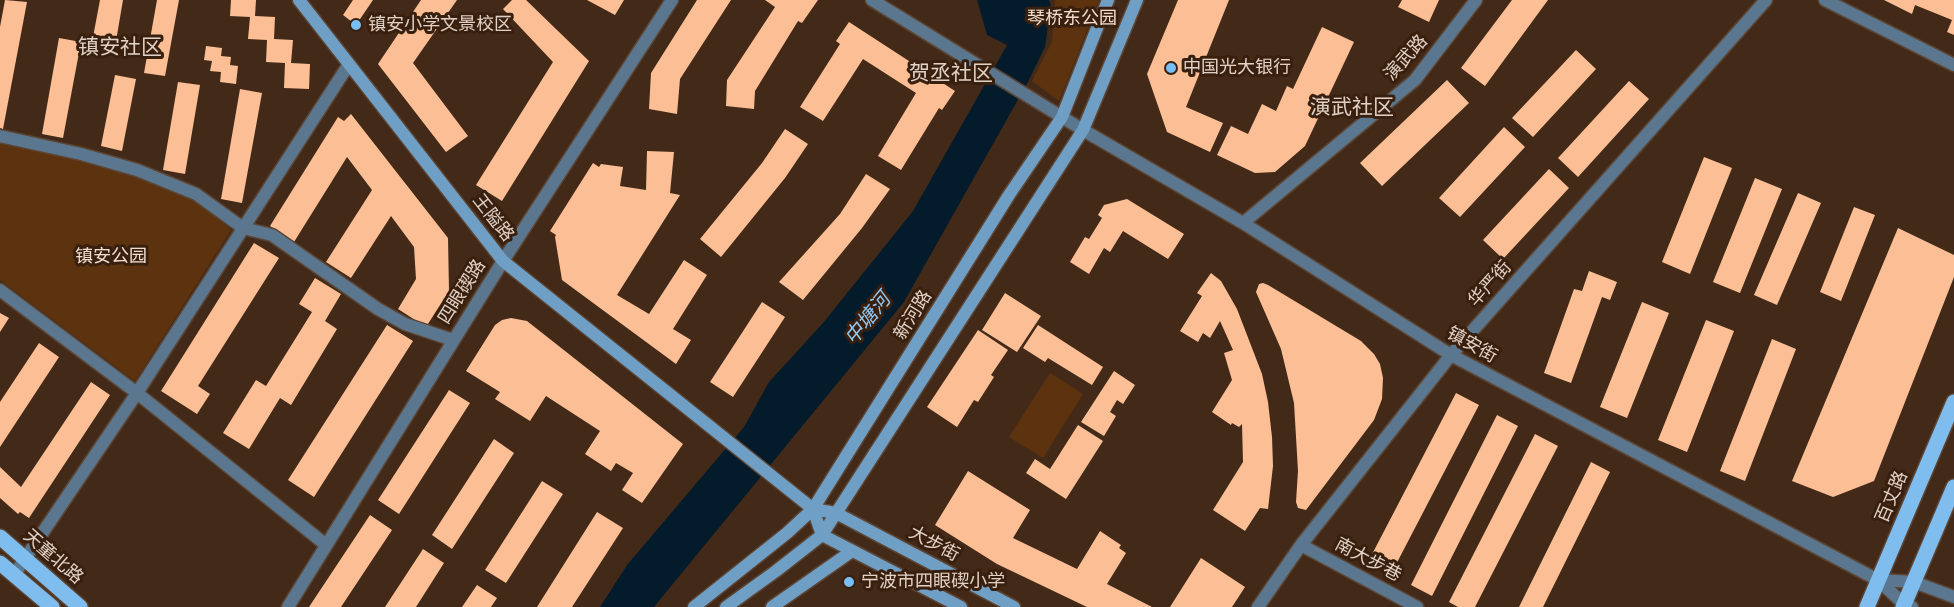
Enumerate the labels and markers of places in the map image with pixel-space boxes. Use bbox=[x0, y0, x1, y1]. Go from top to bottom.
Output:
place label: 镇安小学文景校区 bbox=[368, 14, 512, 36]
marker: 镇安小学文景校区 bbox=[349, 18, 363, 32]
place label: 中国光大银行 bbox=[1183, 57, 1291, 79]
marker: 中国光大银行 bbox=[1164, 61, 1178, 75]
place label: 宁波市四眼碶小学 bbox=[861, 571, 1005, 593]
marker: 宁波市四眼碶小学 bbox=[842, 575, 856, 589]

